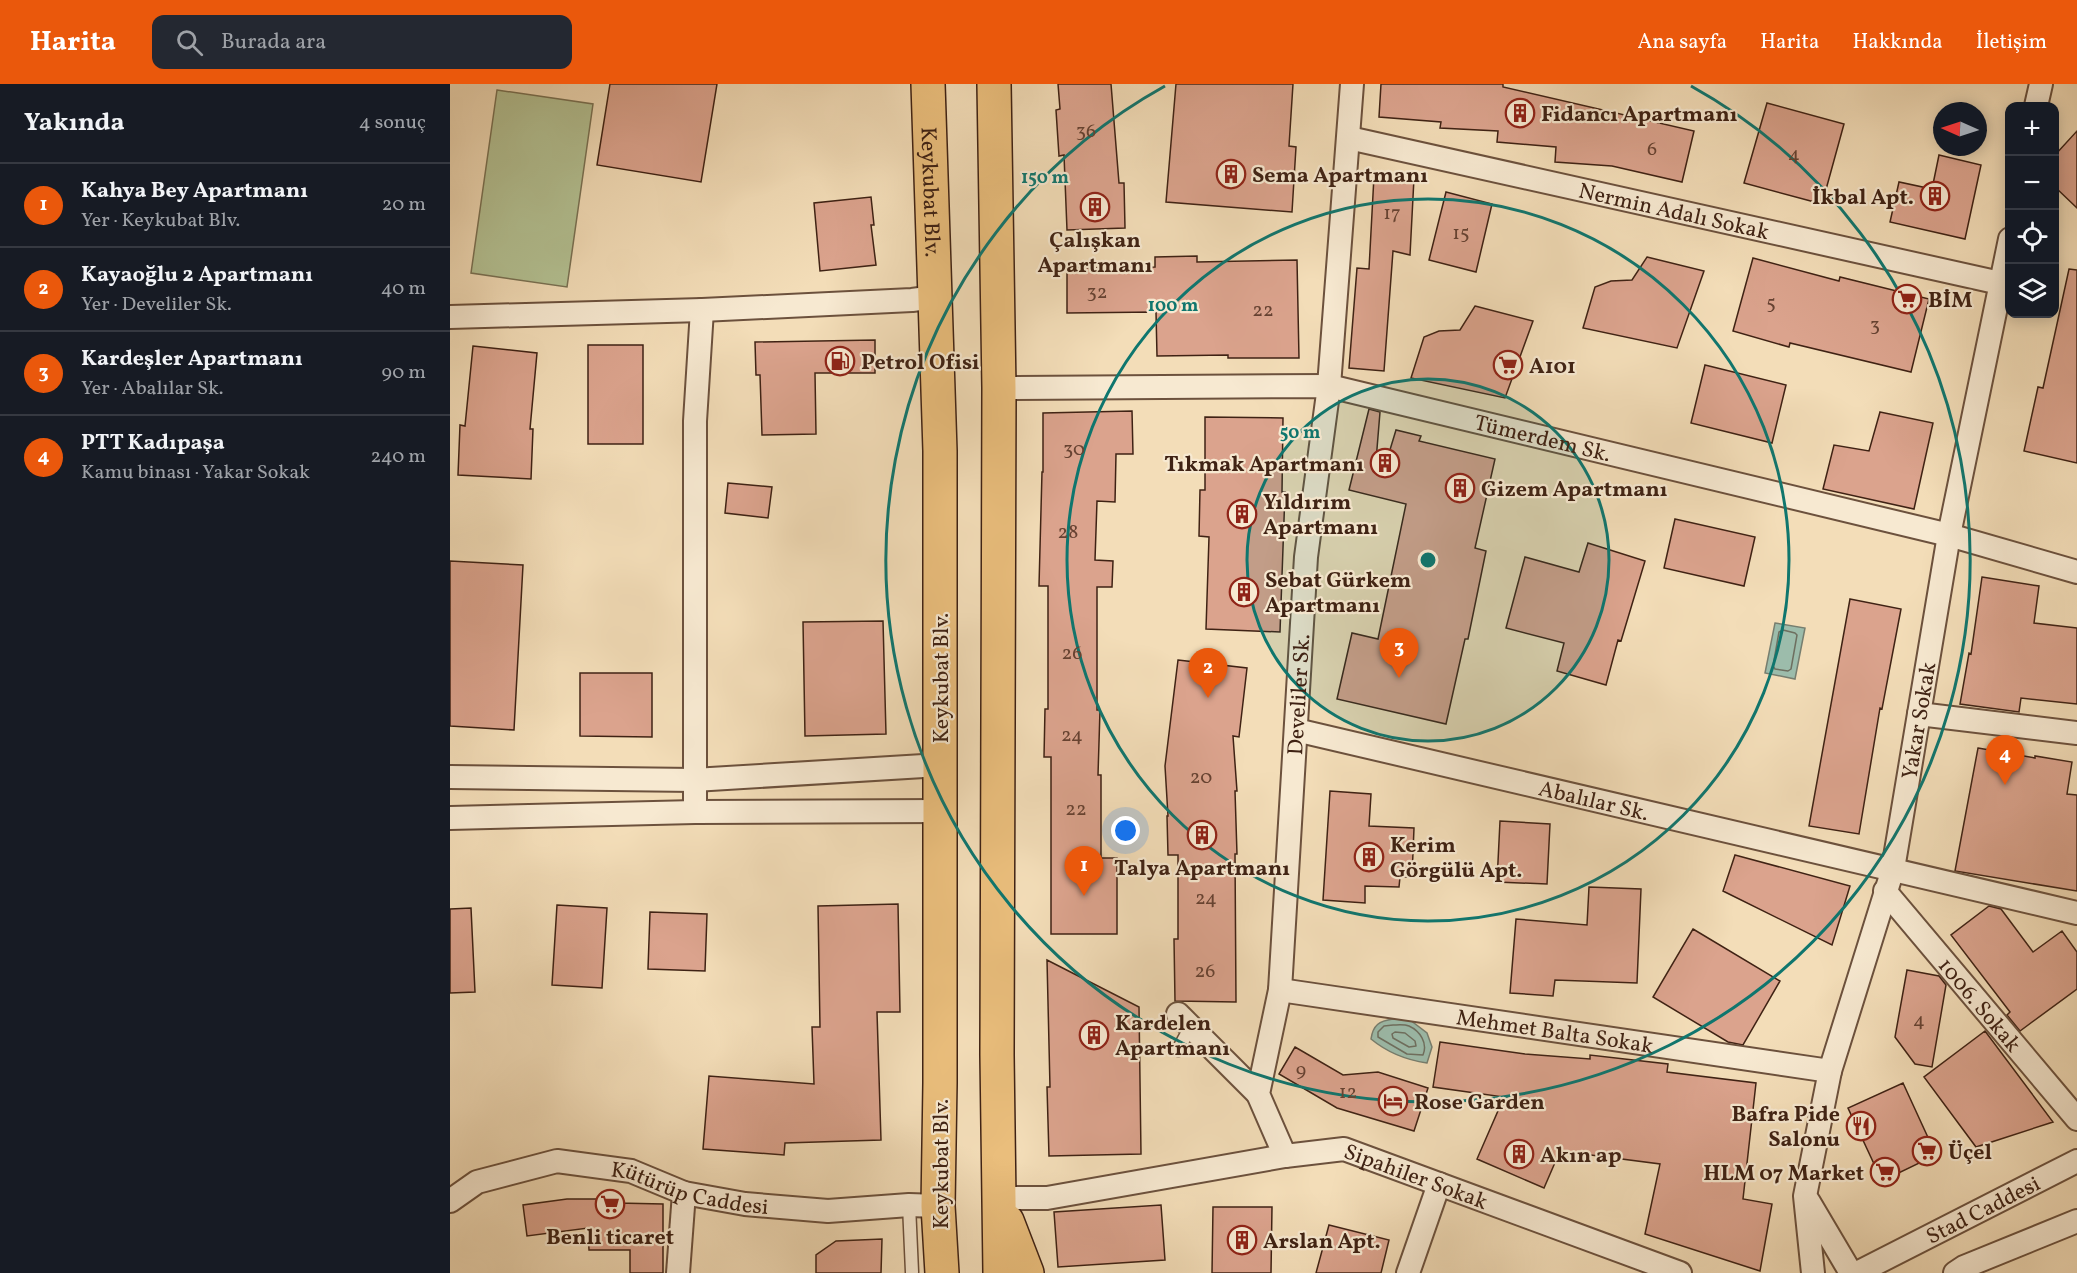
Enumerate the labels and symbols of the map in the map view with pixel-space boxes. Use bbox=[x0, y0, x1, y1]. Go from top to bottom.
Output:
building icon: Fidancı Apartmanı bbox=[1504, 97, 1536, 129]
place label: Fidancı Apartmanı bbox=[1541, 100, 1738, 131]
north arrow bbox=[1933, 102, 1987, 156]
house number: 36 bbox=[1076, 118, 1096, 146]
street label: Keykubat Blv. bbox=[911, 126, 947, 258]
house number: 6 bbox=[1647, 136, 1657, 164]
house number: 4 bbox=[1788, 141, 1800, 169]
building icon: Sema Apartmanı bbox=[1215, 158, 1247, 190]
place label: Sema Apartmanı bbox=[1252, 161, 1428, 192]
text: 150 m bbox=[1021, 166, 1069, 191]
street label: Nermin Adalı Sokak bbox=[1575, 177, 1772, 249]
building icon: İkbal Apt. bbox=[1919, 180, 1951, 212]
place label: İkbal Apt. bbox=[1812, 183, 1914, 214]
building icon: Çalışkan Apartmanı bbox=[1079, 191, 1111, 223]
house number: 17 bbox=[1383, 200, 1401, 228]
house number: 15 bbox=[1452, 220, 1470, 248]
place label: Çalışkan Apartmanı bbox=[1038, 226, 1153, 282]
house number: 32 bbox=[1087, 279, 1108, 307]
supermarket icon: BİM bbox=[1891, 283, 1923, 315]
place label: BİM bbox=[1928, 286, 1972, 317]
house number: 5 bbox=[1766, 290, 1776, 318]
text: 100 m bbox=[1148, 294, 1198, 319]
house number: 22 bbox=[1252, 297, 1274, 325]
house number: 3 bbox=[1870, 312, 1880, 340]
fuel station icon: Petrol Ofisi bbox=[824, 345, 856, 377]
place label: Petrol Ofisi bbox=[861, 348, 980, 379]
supermarket icon: A101 bbox=[1492, 349, 1524, 381]
place label: A101 bbox=[1529, 352, 1576, 383]
street label: Tümerdem Sk. bbox=[1471, 408, 1614, 471]
text: 50 m bbox=[1280, 421, 1320, 446]
house number: 30 bbox=[1063, 436, 1085, 464]
building icon: Tıkmak Apartmanı bbox=[1369, 447, 1401, 479]
place label: Tıkmak Apartmanı bbox=[1164, 450, 1364, 481]
building icon: Gizem Apartmanı bbox=[1444, 472, 1476, 504]
place label: Gizem Apartmanı bbox=[1481, 475, 1668, 506]
place label: Yıldırım Apartmanı bbox=[1263, 488, 1378, 544]
building icon: Yıldırım Apartmanı bbox=[1226, 498, 1258, 530]
house number: 28 bbox=[1058, 519, 1078, 547]
centre of rings bbox=[1418, 550, 1438, 570]
place label: Sebat Gürkem Apartmanı bbox=[1265, 566, 1411, 622]
building icon: Sebat Gürkem Apartmanı bbox=[1228, 576, 1260, 608]
street label: Keykubat Blv. bbox=[927, 613, 958, 743]
pin: 3 bbox=[1380, 628, 1418, 678]
street label: Develiler Sk. bbox=[1281, 633, 1319, 756]
house number: 26 bbox=[1062, 640, 1082, 668]
pin: 2 bbox=[1188, 648, 1227, 698]
street label: Yakar Sokak bbox=[1895, 660, 1945, 782]
house number: 24 bbox=[1061, 722, 1083, 750]
pin: 4 bbox=[1986, 736, 2024, 785]
house number: 20 bbox=[1190, 764, 1212, 792]
street label: Abalılar Sk. bbox=[1535, 774, 1652, 830]
house number: 22 bbox=[1065, 796, 1087, 824]
your location bbox=[1111, 816, 1140, 845]
building icon: Talya Apartmanı bbox=[1186, 819, 1218, 851]
place label: Kerim Görgülü Apt. bbox=[1390, 831, 1523, 887]
building icon: Kerim Görgülü Apt. bbox=[1353, 841, 1385, 873]
pin: 1 bbox=[1064, 846, 1104, 896]
place label: Talya Apartmanı bbox=[1114, 854, 1290, 885]
house number: 24 bbox=[1195, 885, 1217, 913]
street label: 1006. Sokak bbox=[1929, 952, 2027, 1060]
house number: 26 bbox=[1195, 958, 1215, 986]
street label: Mehmet Balta Sokak bbox=[1454, 1003, 1655, 1063]
house number: 4 bbox=[1913, 1007, 1925, 1035]
place label: Kardelen Apartmanı bbox=[1115, 1009, 1230, 1065]
building icon: Kardelen Apartmanı bbox=[1078, 1019, 1110, 1051]
house number: 9 bbox=[1296, 1057, 1306, 1085]
house number: 12 bbox=[1339, 1079, 1357, 1107]
hotel icon: Rose Garden bbox=[1377, 1085, 1409, 1117]
place label: Rose Garden bbox=[1414, 1088, 1545, 1119]
street label: Keykubat Blv. bbox=[927, 1099, 958, 1229]
place label: Bafra Pide Salonu bbox=[1732, 1100, 1840, 1156]
restaurant icon: Bafra Pide Salonu bbox=[1845, 1110, 1877, 1142]
supermarket icon: Üçel bbox=[1911, 1135, 1943, 1167]
street label: Sipahiler Sokak bbox=[1339, 1137, 1492, 1219]
building icon: Akın ap bbox=[1503, 1138, 1535, 1170]
place label: Üçel bbox=[1948, 1138, 1992, 1169]
place label: Akın ap bbox=[1540, 1141, 1622, 1172]
street label: Kütürüp Caddesi bbox=[609, 1155, 770, 1224]
supermarket icon: HLM 07 Market bbox=[1869, 1156, 1901, 1188]
place label: HLM 07 Market bbox=[1703, 1159, 1864, 1190]
street label: Stad Caddesi bbox=[1921, 1169, 2046, 1253]
supermarket icon: Benli ticaret bbox=[594, 1188, 626, 1220]
place label: Benli ticaret bbox=[546, 1223, 674, 1254]
building icon: Arslan Apt. bbox=[1226, 1224, 1258, 1256]
place label: Arslan Apt. bbox=[1263, 1227, 1381, 1258]

